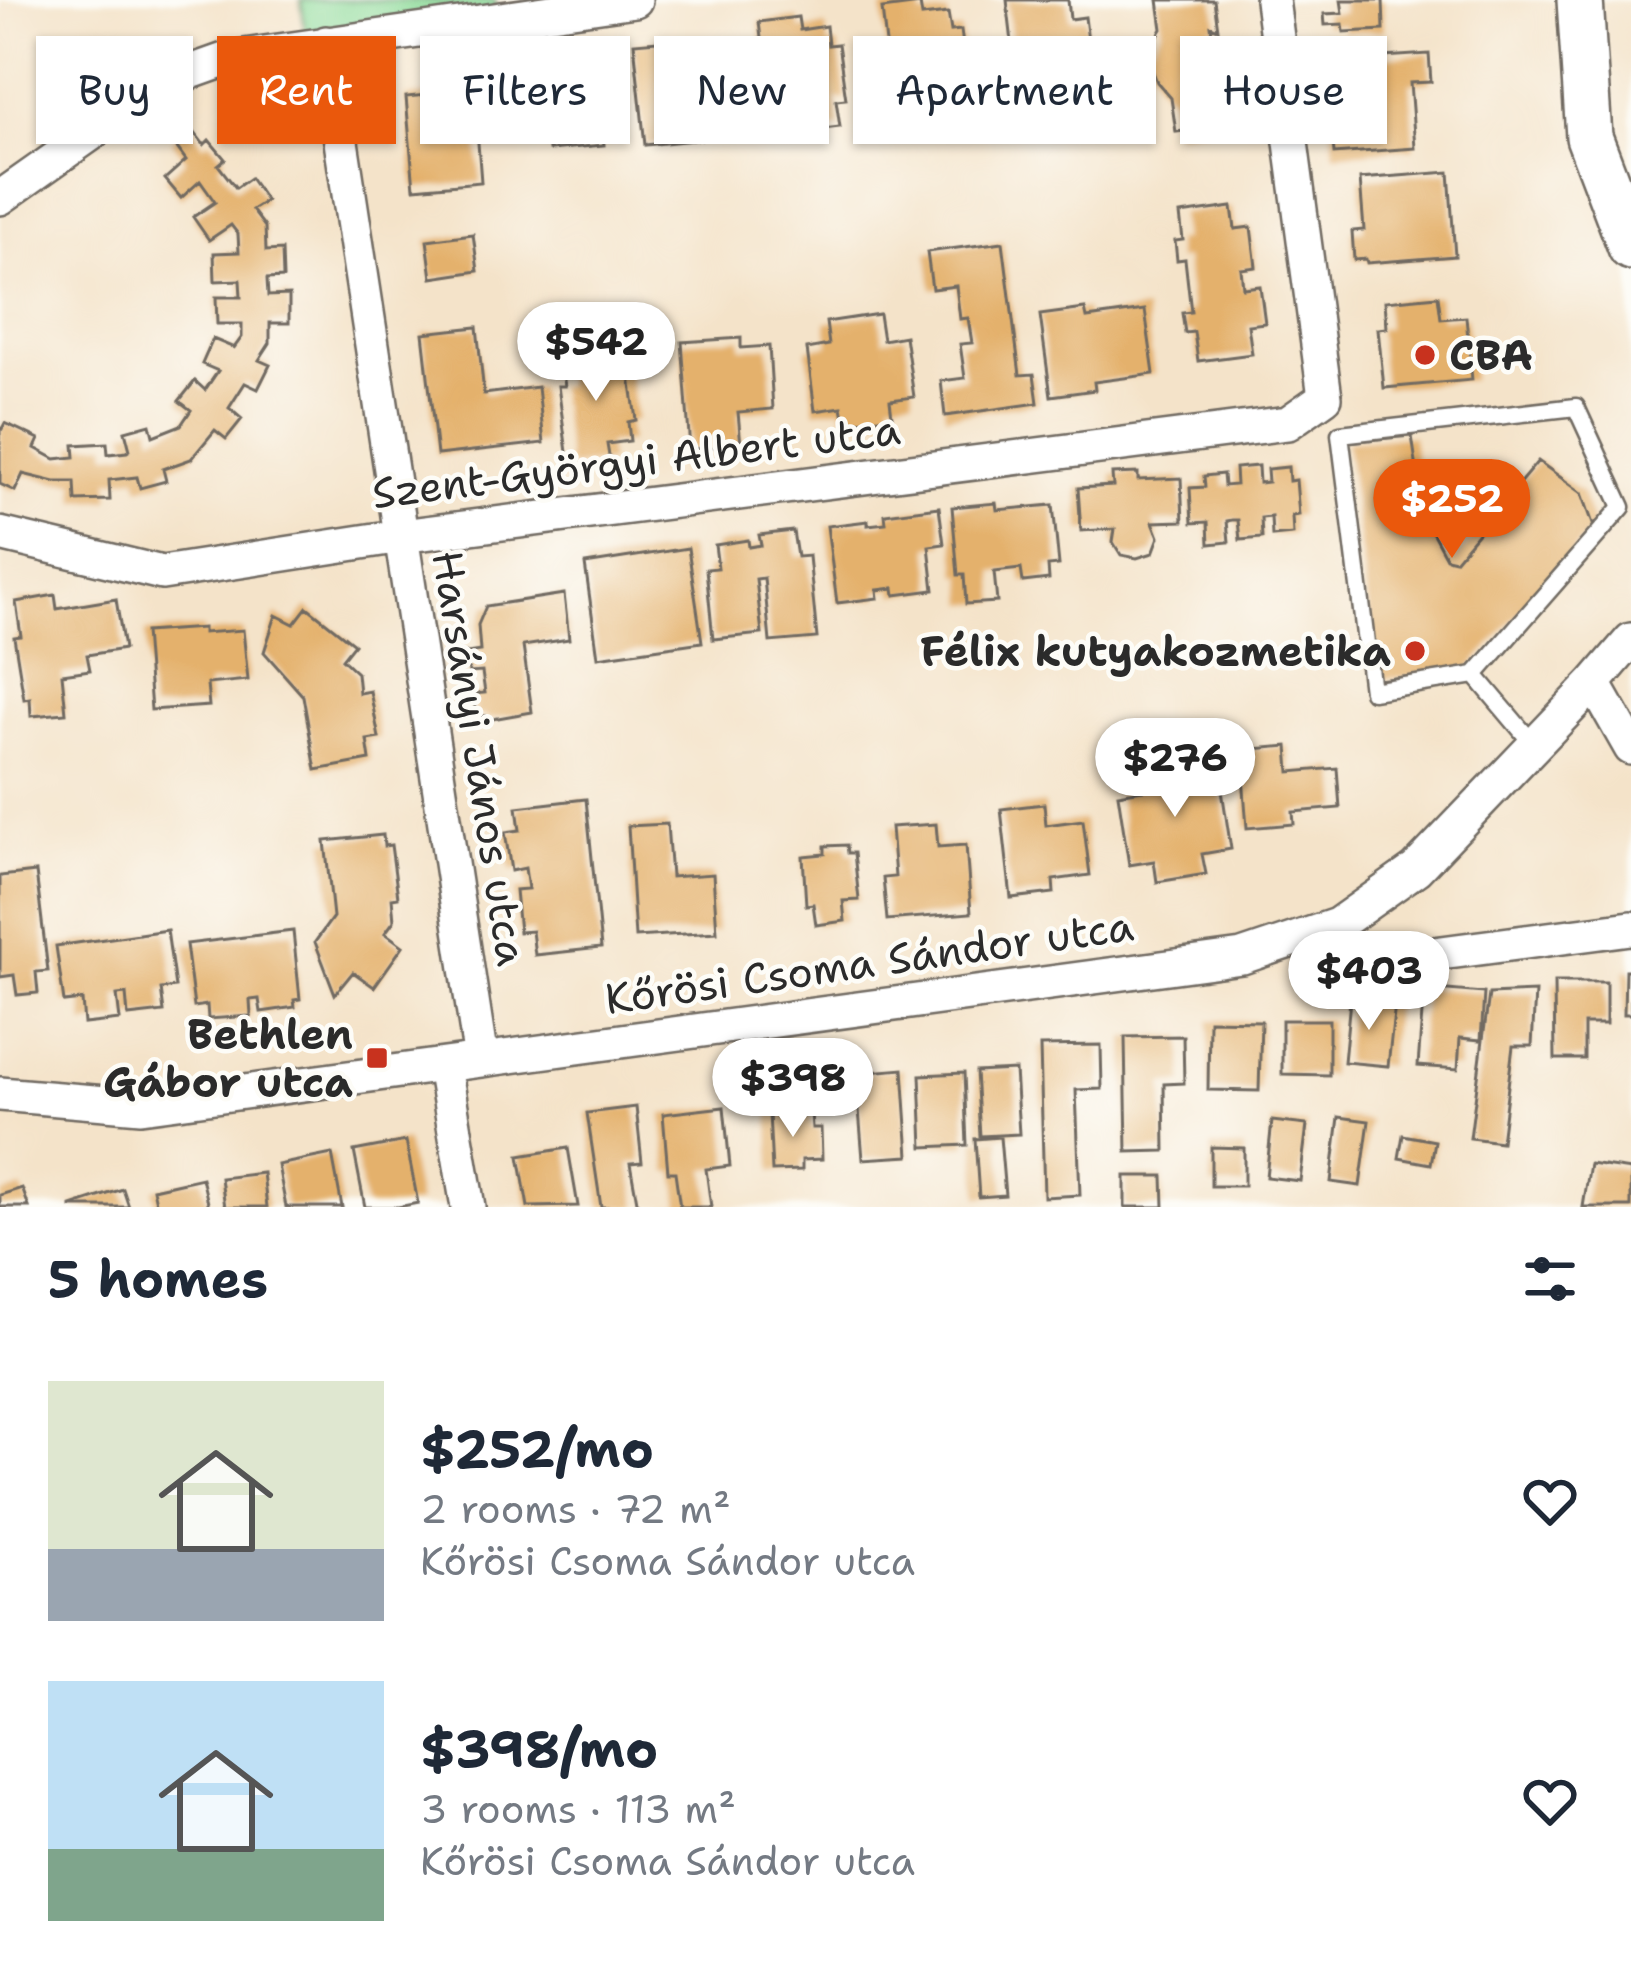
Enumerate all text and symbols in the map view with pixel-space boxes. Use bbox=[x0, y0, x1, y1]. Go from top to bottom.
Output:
chip: Buy bbox=[36, 36, 193, 144]
chip: Rent bbox=[217, 36, 396, 144]
chip: Filters bbox=[420, 36, 630, 144]
chip: New bbox=[654, 36, 829, 144]
chip: Apartment bbox=[853, 36, 1156, 144]
chip: House bbox=[1180, 36, 1387, 144]
pin: $542 bbox=[525, 302, 667, 404]
text: $542 bbox=[544, 315, 648, 367]
place label: CBA bbox=[1449, 327, 1533, 383]
marker: CBA bbox=[1412, 342, 1438, 368]
street label: Szent-Györgyi Albert utca bbox=[369, 401, 903, 521]
pin: $252 bbox=[1381, 459, 1523, 561]
text: $252 bbox=[1400, 472, 1504, 524]
street label: Harsányi János utca bbox=[420, 546, 540, 970]
place label: Félix kutyakozmetika bbox=[920, 623, 1391, 679]
marker: Félix kutyakozmetika bbox=[1402, 638, 1428, 664]
pin: $276 bbox=[1104, 718, 1246, 820]
text: $276 bbox=[1122, 731, 1228, 783]
street label: Kőrösi Csoma Sándor utca bbox=[601, 897, 1137, 1027]
pin: $403 bbox=[1298, 931, 1440, 1033]
text: $403 bbox=[1315, 944, 1423, 996]
place label: Bethlen Gábor utca bbox=[103, 1006, 353, 1110]
pin: $398 bbox=[722, 1038, 864, 1140]
marker: Bethlen Gábor utca bbox=[364, 1045, 390, 1071]
text: $398 bbox=[739, 1051, 847, 1103]
text: 5 homes bbox=[48, 1245, 268, 1313]
icon: filters bbox=[1517, 1246, 1583, 1312]
text: $252/mo bbox=[420, 1415, 654, 1483]
icon: home bbox=[144, 1429, 288, 1573]
icon: heart bbox=[1517, 1468, 1583, 1534]
text: 2 rooms · 72 m² bbox=[420, 1483, 731, 1535]
text: Kőrösi Csoma Sándor utca bbox=[420, 1535, 915, 1587]
text: $398/mo bbox=[420, 1715, 658, 1783]
icon: home bbox=[144, 1729, 288, 1873]
icon: heart bbox=[1517, 1768, 1583, 1834]
text: 3 rooms · 113 m² bbox=[420, 1783, 736, 1835]
text: Kőrösi Csoma Sándor utca bbox=[420, 1835, 915, 1887]

